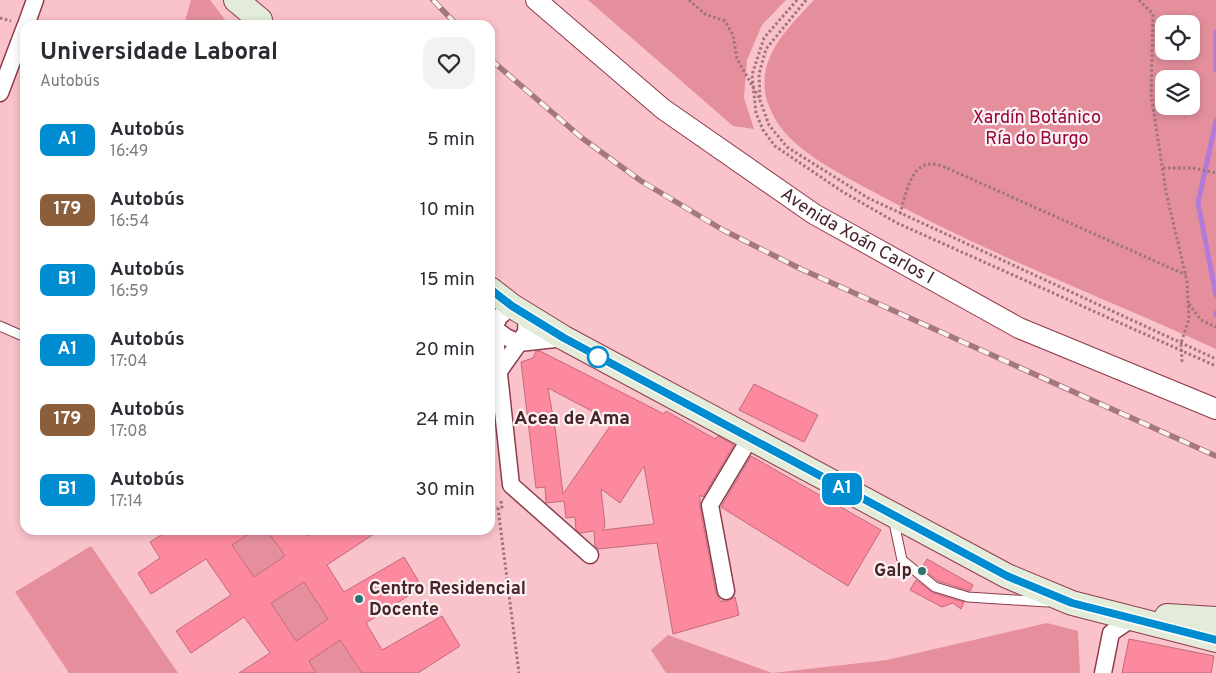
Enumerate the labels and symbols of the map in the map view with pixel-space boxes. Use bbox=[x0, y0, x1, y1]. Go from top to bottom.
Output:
park label: Xardín Botánico Ría do Burgo bbox=[973, 107, 1101, 151]
street label: Avenida Xoán Carlos I bbox=[776, 183, 938, 290]
unlabelled marker bbox=[587, 346, 609, 368]
district label: Acea de Ama bbox=[514, 407, 630, 431]
line badge: A1 bbox=[820, 473, 864, 505]
place label: Galp bbox=[874, 560, 912, 583]
marker: Galp bbox=[916, 565, 928, 577]
place label: Centro Residencial Docente bbox=[369, 578, 526, 622]
marker: Centro Residencial Docente bbox=[353, 593, 365, 605]

